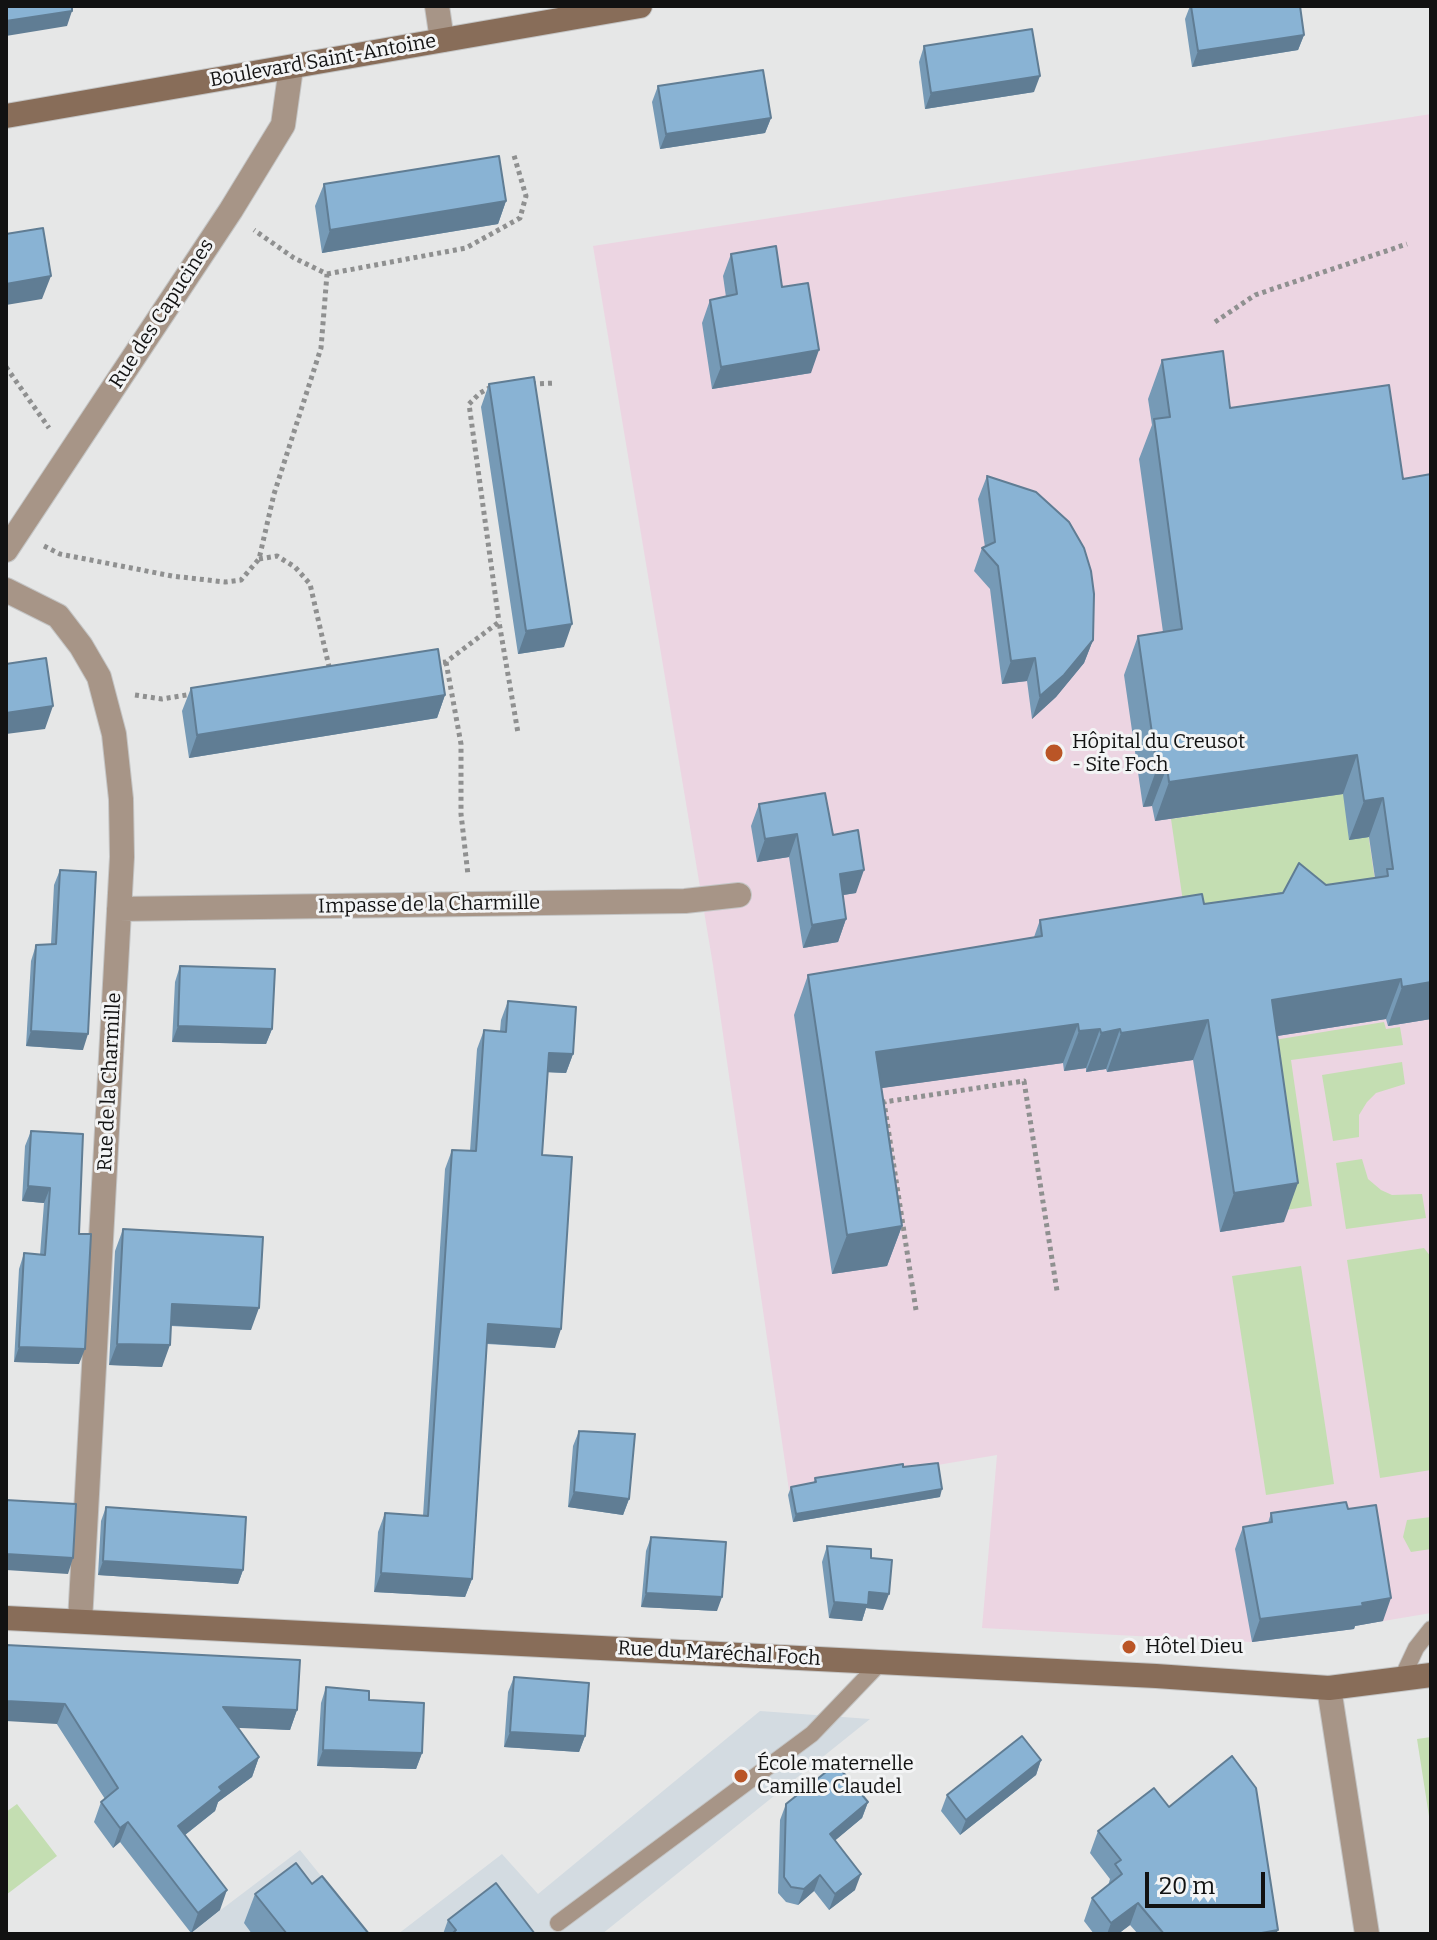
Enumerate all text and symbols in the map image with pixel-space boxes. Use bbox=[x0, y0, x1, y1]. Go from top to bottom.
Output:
street label: Boulevard Saint-Antoine bbox=[208, 29, 438, 93]
street label: Rue des Capucines bbox=[105, 235, 219, 393]
place label: Hôpital du Creusot - Site Foch bbox=[1072, 730, 1245, 777]
marker: Hôpital du Creusot - Site Foch bbox=[1043, 742, 1065, 764]
street label: Impasse de la Charmille bbox=[318, 891, 540, 919]
street label: Rue de la Charmille bbox=[93, 992, 127, 1172]
place label: Hôtel Dieu bbox=[1145, 1635, 1243, 1659]
street label: Rue du Maréchal Foch bbox=[617, 1637, 821, 1671]
marker: Hôtel Dieu bbox=[1120, 1638, 1138, 1656]
place label: École maternelle Camille Claudel bbox=[757, 1752, 914, 1799]
marker: École maternelle Camille Claudel bbox=[732, 1767, 750, 1785]
scale bar bbox=[1149, 1856, 1269, 1906]
text: 20 m bbox=[1159, 1872, 1215, 1900]

